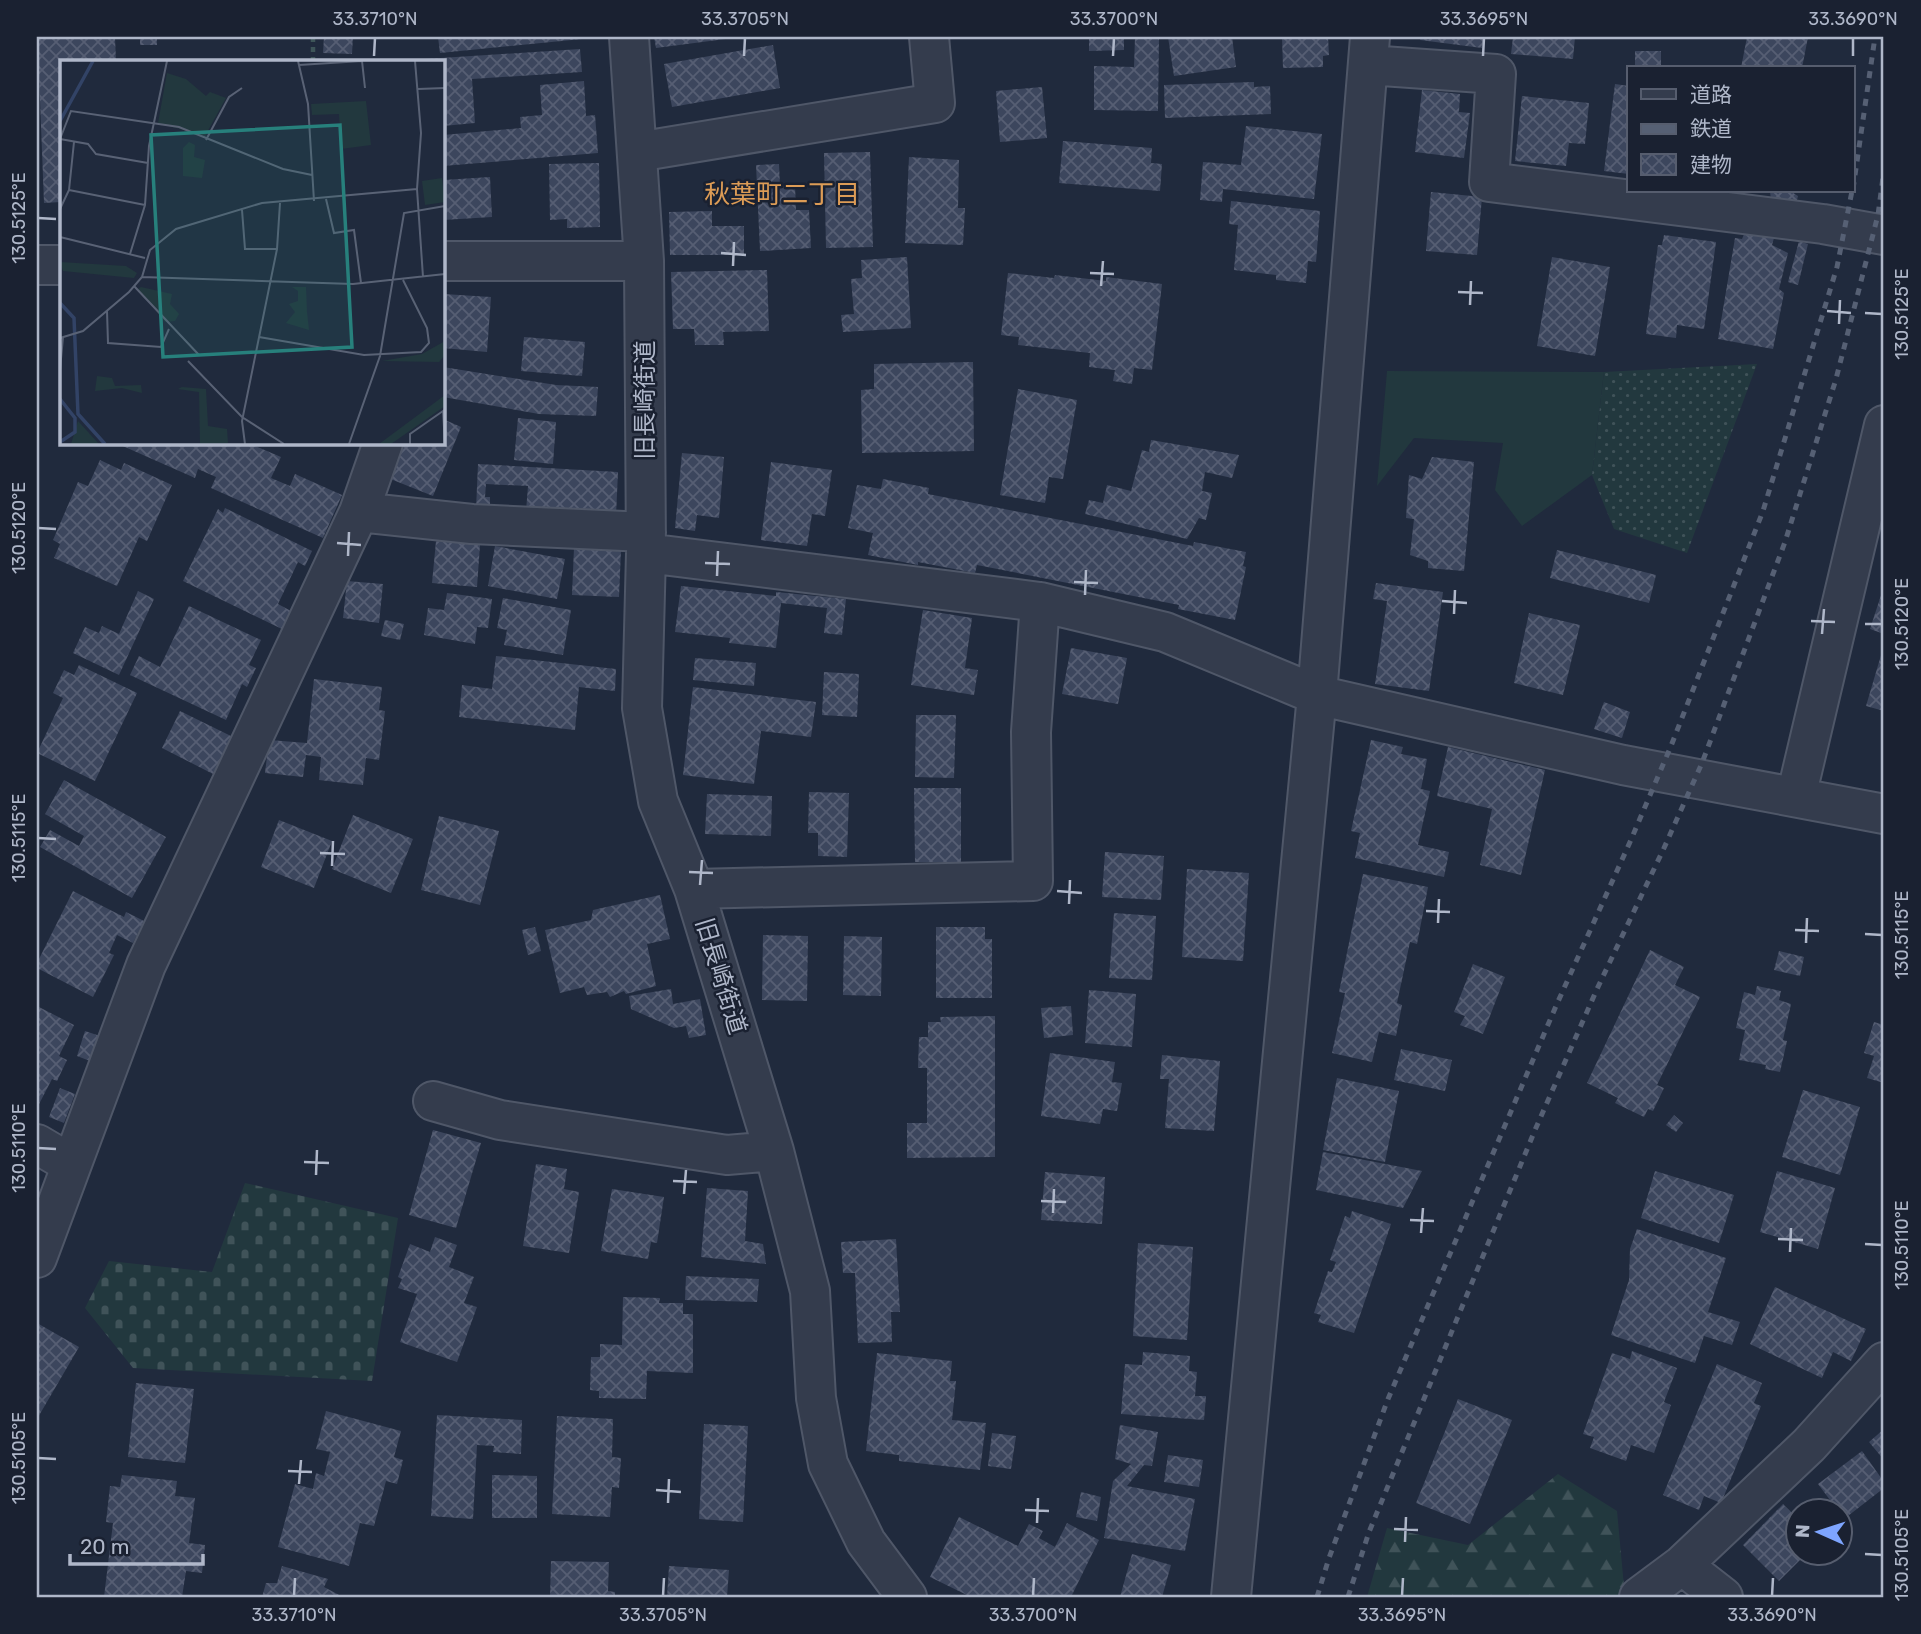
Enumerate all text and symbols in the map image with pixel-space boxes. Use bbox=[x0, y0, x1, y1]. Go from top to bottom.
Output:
text: 33.3710°N bbox=[333, 8, 417, 30]
text: 33.3705°N bbox=[701, 8, 789, 30]
text: 33.3700°N bbox=[1070, 8, 1158, 30]
text: 33.3695°N bbox=[1440, 8, 1528, 30]
text: 33.3690°N bbox=[1808, 8, 1898, 30]
inset map bbox=[60, 60, 444, 444]
legend bbox=[1627, 66, 1854, 192]
text: 道路 bbox=[1690, 82, 1732, 107]
text: 鉄道 bbox=[1690, 116, 1732, 141]
text: 建物 bbox=[1690, 152, 1732, 177]
text: 130.5125°E bbox=[8, 172, 30, 264]
district label: 秋葉町二丁目 bbox=[704, 179, 860, 210]
text: 130.5125°E bbox=[1891, 268, 1913, 360]
street label: 旧長崎街道 bbox=[631, 340, 659, 460]
text: 130.5120°E bbox=[8, 482, 30, 574]
text: 130.5120°E bbox=[1891, 578, 1913, 670]
text: 130.5115°E bbox=[8, 794, 30, 882]
text: 130.5115°E bbox=[1891, 891, 1913, 979]
street label: 旧長崎街道 bbox=[690, 915, 752, 1037]
text: 130.5110°E bbox=[8, 1103, 30, 1193]
text: 130.5110°E bbox=[1891, 1200, 1913, 1290]
text: 130.5105°E bbox=[8, 1412, 30, 1504]
north arrow bbox=[1784, 1498, 1854, 1568]
text: 130.5105°E bbox=[1891, 1509, 1913, 1601]
scale bar bbox=[70, 1522, 203, 1566]
text: N bbox=[1791, 1524, 1814, 1539]
text: 20 m bbox=[80, 1534, 129, 1559]
text: 33.3710°N bbox=[252, 1604, 336, 1626]
text: 33.3705°N bbox=[619, 1604, 707, 1626]
text: 33.3700°N bbox=[989, 1604, 1077, 1626]
text: 33.3695°N bbox=[1358, 1604, 1446, 1626]
text: 33.3690°N bbox=[1727, 1604, 1817, 1626]

